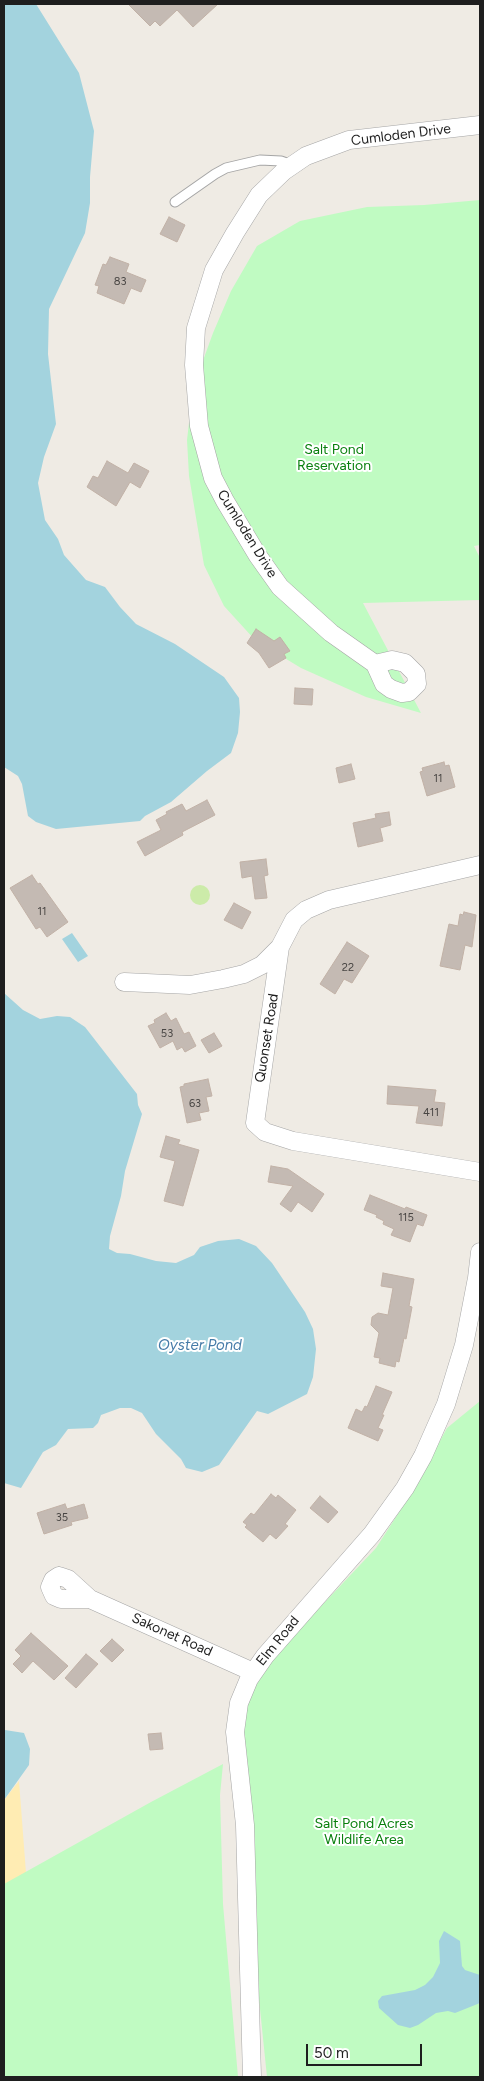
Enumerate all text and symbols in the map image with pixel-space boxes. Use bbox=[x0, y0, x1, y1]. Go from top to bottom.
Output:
street label: Cumloden Drive bbox=[350, 121, 452, 149]
house number: 83 bbox=[114, 275, 126, 289]
park label: Salt Pond Reservation bbox=[297, 442, 371, 474]
street label: Cumloden Drive bbox=[213, 487, 281, 581]
house number: 11 bbox=[433, 772, 443, 786]
house number: 11 bbox=[37, 905, 47, 919]
house number: 22 bbox=[342, 961, 354, 975]
street label: Quonset Road bbox=[252, 992, 282, 1084]
house number: 53 bbox=[161, 1027, 173, 1041]
house number: 63 bbox=[189, 1097, 201, 1111]
house number: 411 bbox=[423, 1106, 439, 1120]
house number: 115 bbox=[398, 1211, 414, 1225]
water label: Oyster Pond bbox=[158, 1337, 242, 1355]
house number: 35 bbox=[56, 1511, 68, 1525]
street label: Sakonet Road bbox=[129, 1610, 215, 1660]
street label: Elm Road bbox=[253, 1613, 303, 1669]
park label: Salt Pond Acres Wildlife Area bbox=[315, 1816, 413, 1848]
scale bar bbox=[309, 2034, 425, 2066]
text: 50 m bbox=[314, 2044, 349, 2062]

